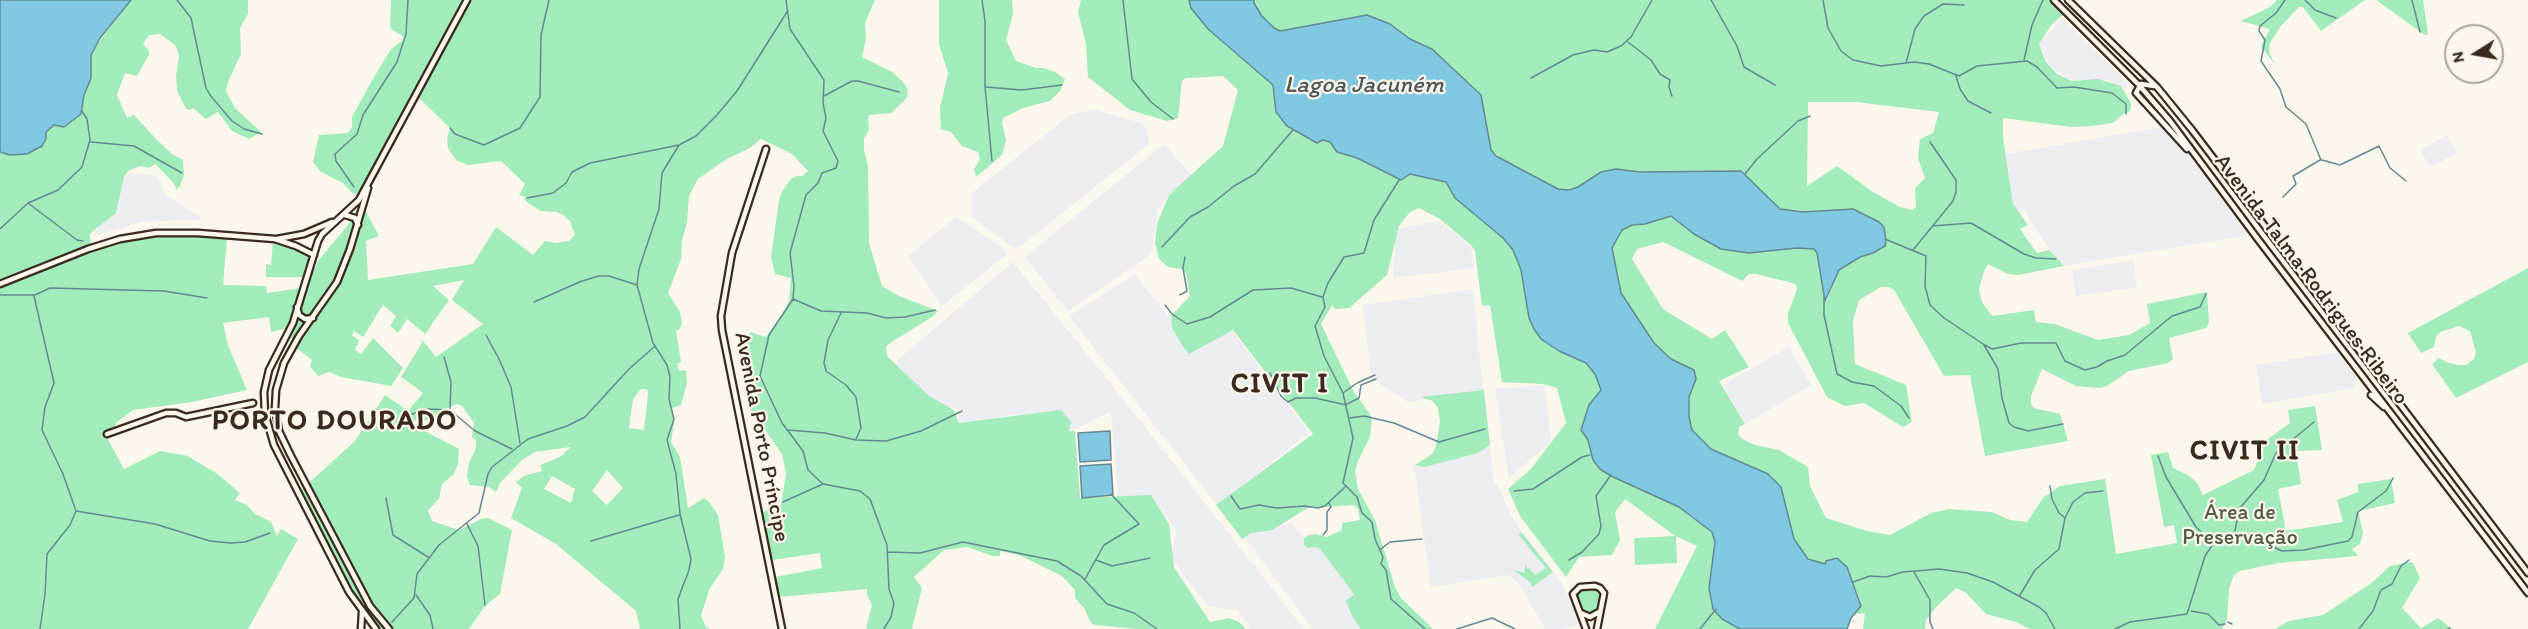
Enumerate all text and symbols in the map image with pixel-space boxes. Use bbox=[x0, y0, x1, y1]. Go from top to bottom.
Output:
north arrow bbox=[2444, 24, 2504, 84]
text: N bbox=[2447, 50, 2468, 64]
water label: Lagoa Jacuném bbox=[1284, 72, 1444, 100]
street label: Avenida Talma Rodrigues Ribeiro bbox=[2208, 150, 2414, 410]
street label: Avenida Porto Príncipe bbox=[728, 330, 794, 544]
district label: CIVIT I bbox=[1232, 368, 1328, 402]
district label: PORTO DOURADO bbox=[212, 405, 458, 439]
district label: CIVIT II bbox=[2193, 435, 2297, 469]
park label: Área de Preservação bbox=[2182, 500, 2298, 552]

